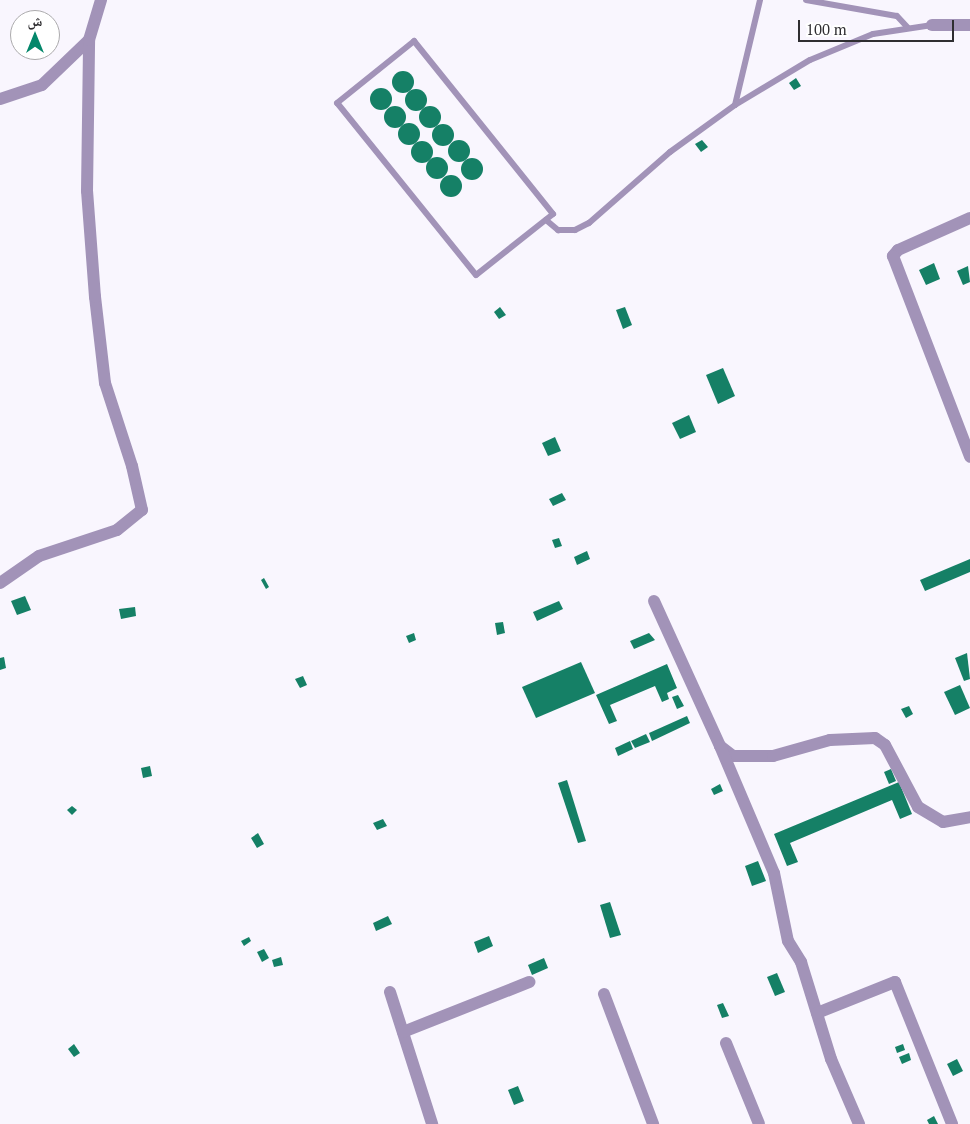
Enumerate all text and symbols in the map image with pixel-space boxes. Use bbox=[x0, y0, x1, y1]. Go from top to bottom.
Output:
north arrow bbox=[10, 10, 60, 60]
scale bar bbox=[800, 10, 956, 42]
text: ش bbox=[28, 11, 42, 30]
text: 100 m bbox=[806, 19, 847, 39]

